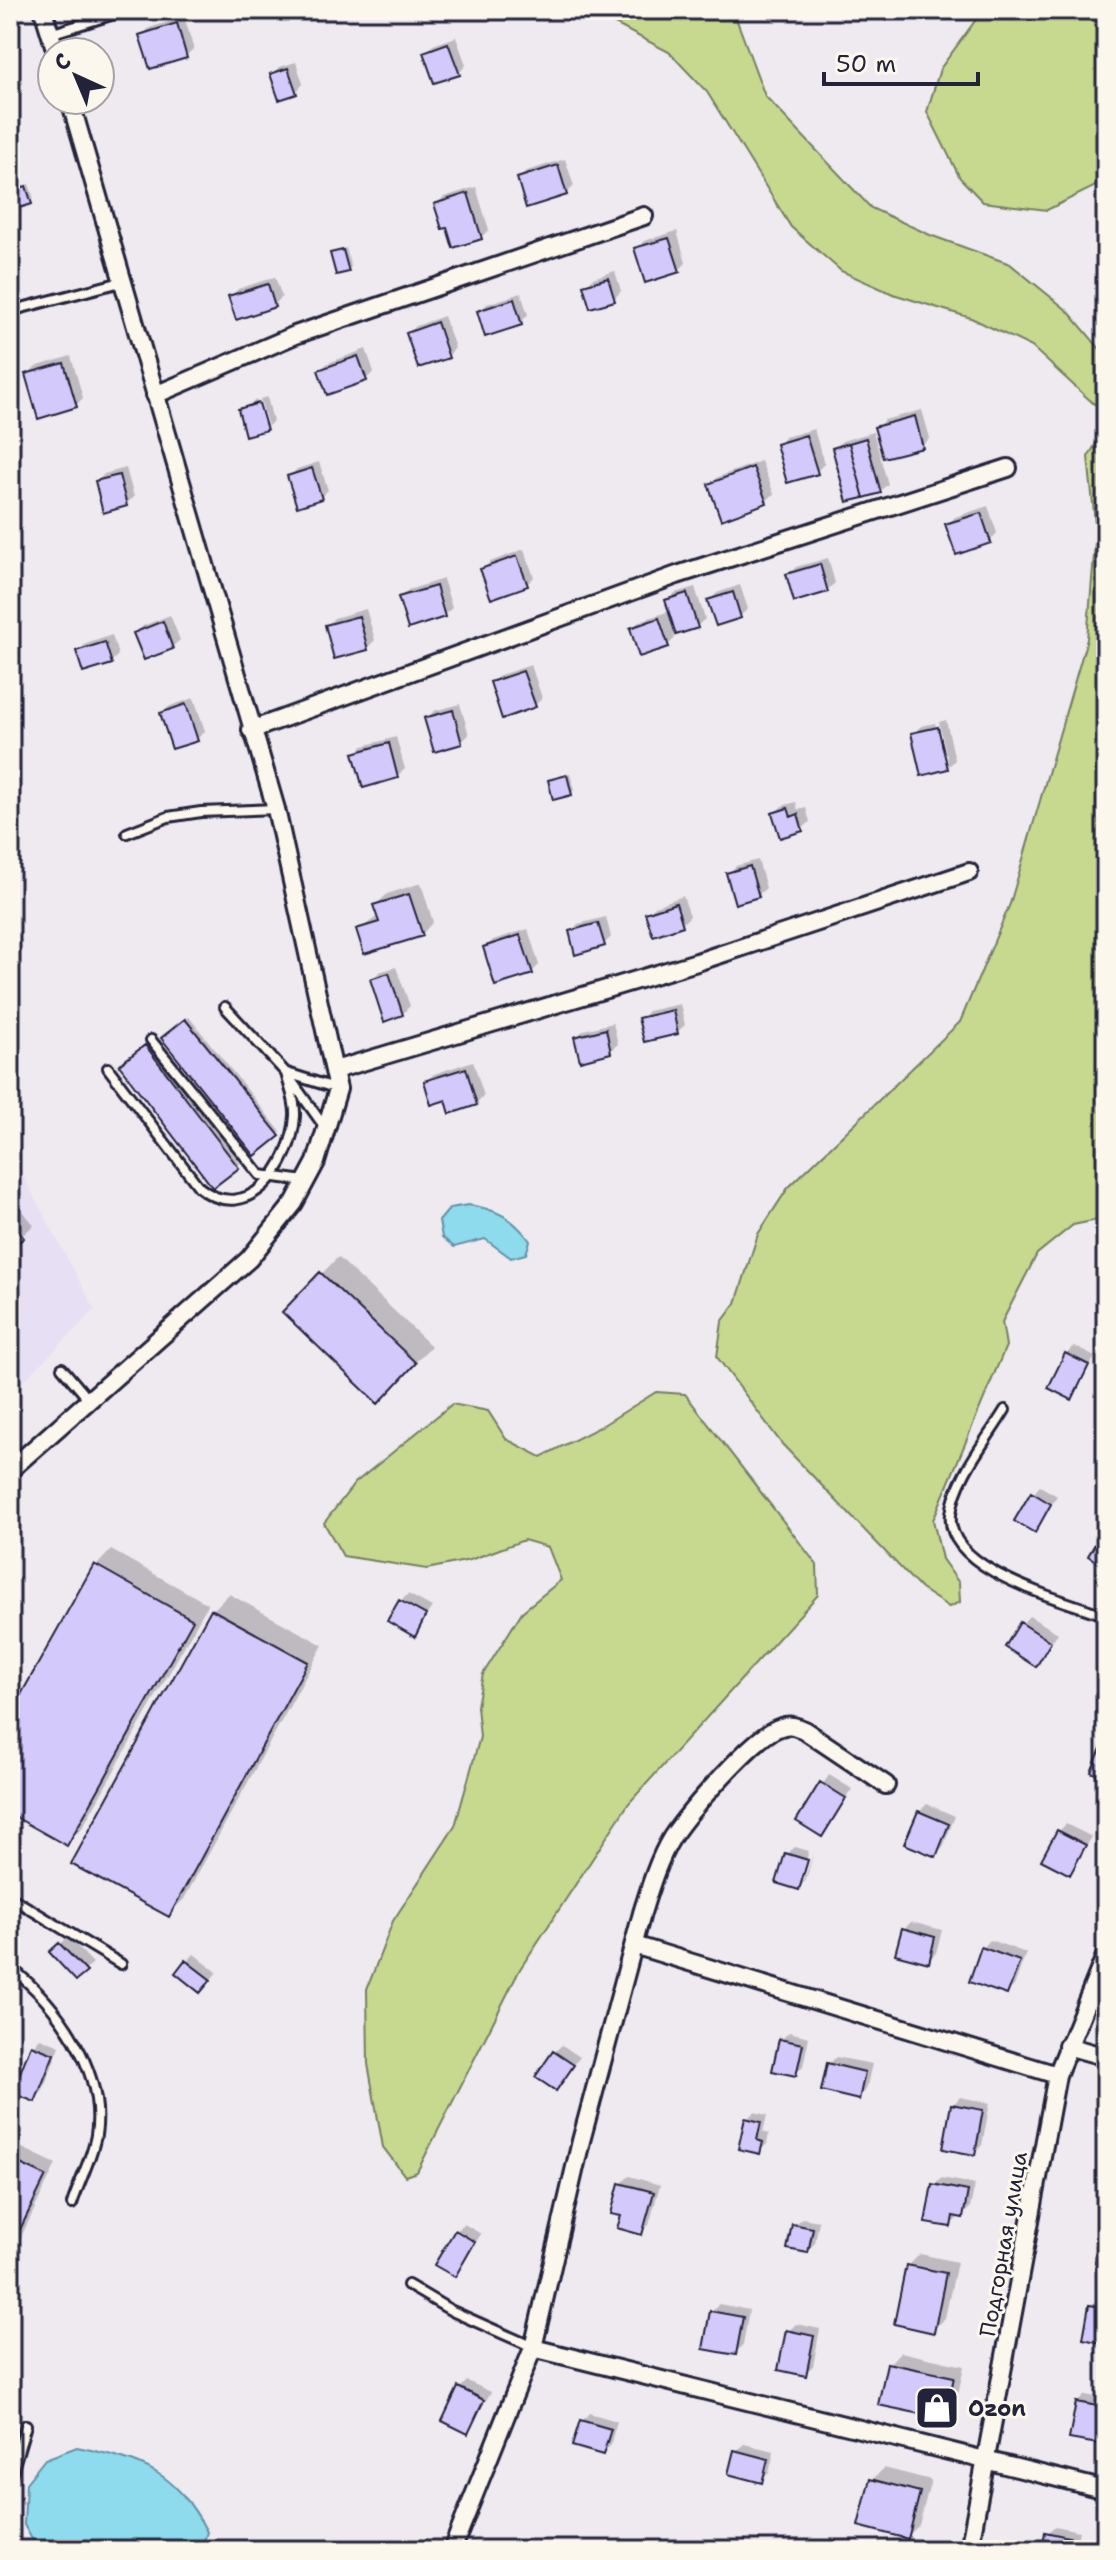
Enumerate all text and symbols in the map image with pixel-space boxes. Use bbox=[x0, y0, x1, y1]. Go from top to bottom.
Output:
north arrow bbox=[36, 36, 116, 116]
scale bar bbox=[824, 36, 978, 86]
text: С bbox=[48, 47, 77, 77]
text: 50 m bbox=[836, 48, 896, 80]
street label: Подгорная улица bbox=[973, 2149, 1034, 2339]
shop icon: Ozon bbox=[913, 2384, 961, 2432]
place label: Ozon bbox=[968, 2394, 1026, 2423]

